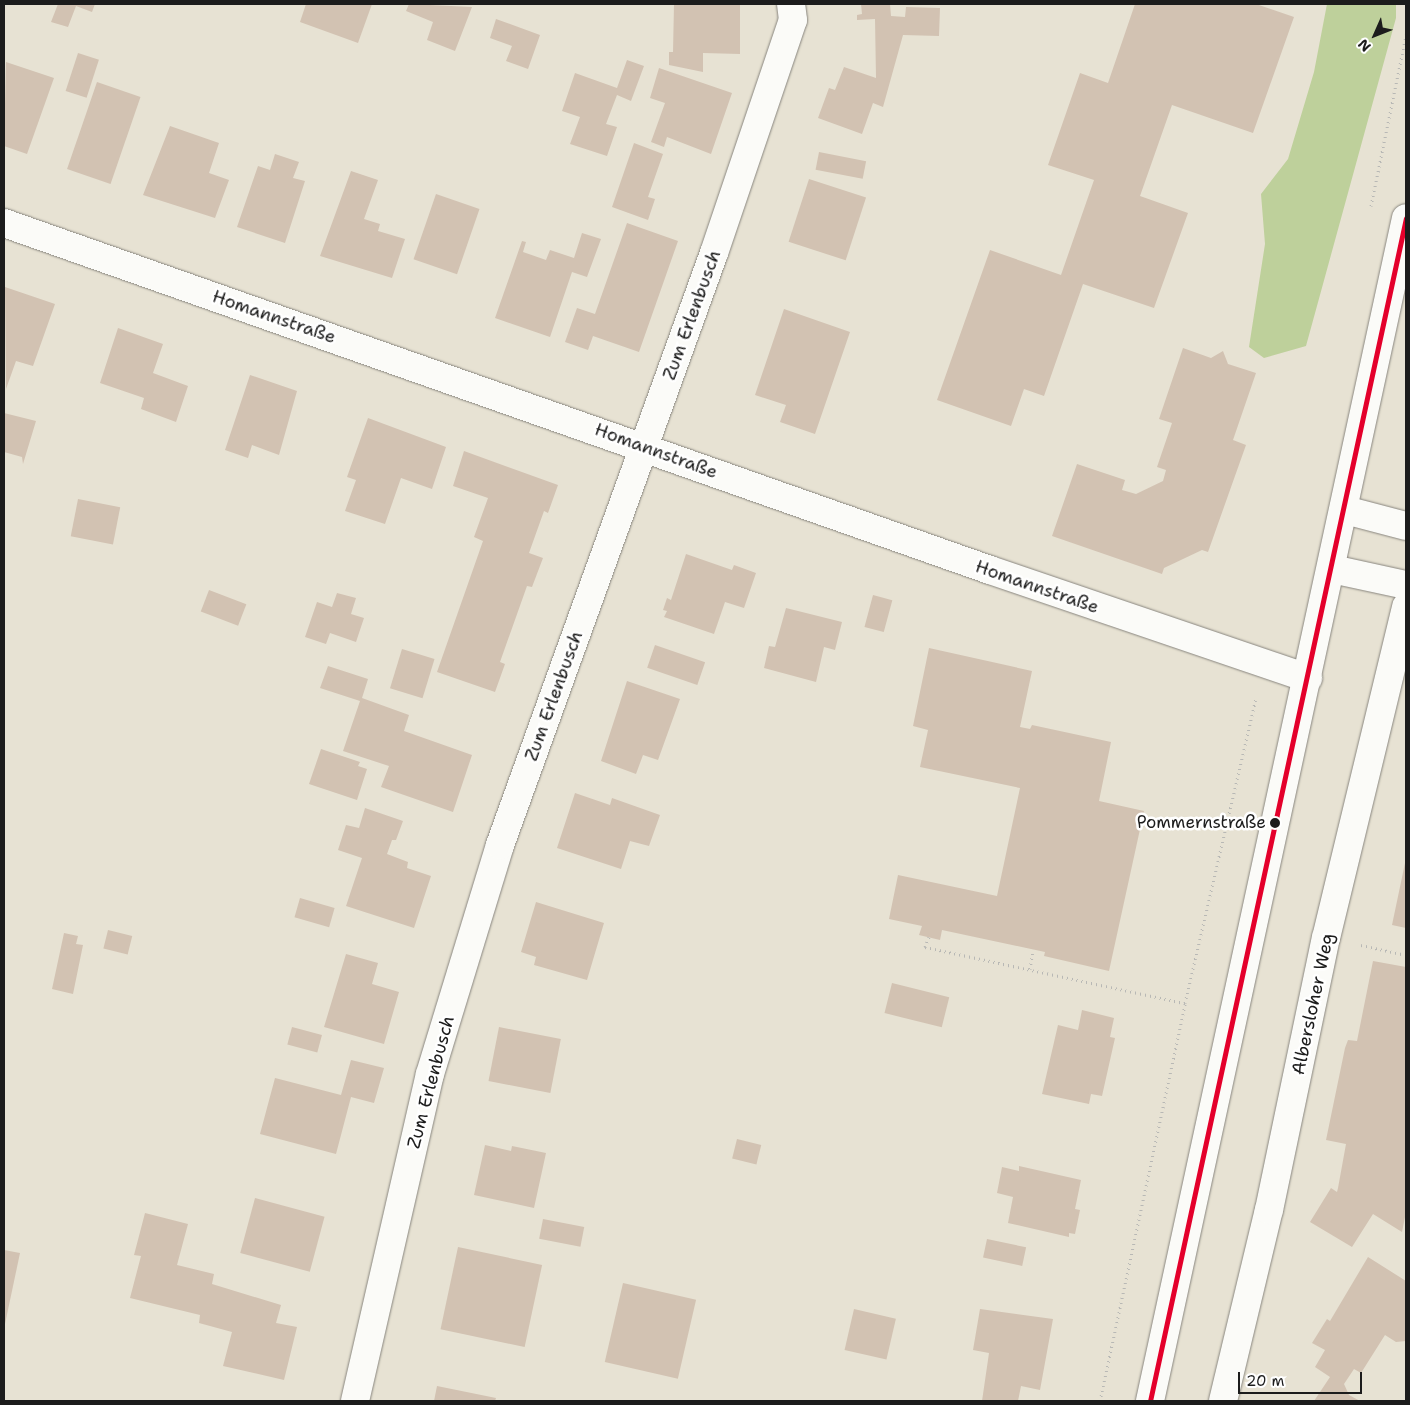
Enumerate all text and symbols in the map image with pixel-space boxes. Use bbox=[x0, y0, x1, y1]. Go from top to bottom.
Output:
north arrow bbox=[1350, 10, 1400, 60]
text: N bbox=[1354, 35, 1375, 56]
street label: Zum Erlenbusch bbox=[658, 247, 726, 383]
street label: Homannstraße bbox=[209, 286, 339, 348]
street label: Homannstraße bbox=[592, 419, 720, 483]
street label: Homannstraße bbox=[972, 556, 1102, 618]
street label: Zum Erlenbusch bbox=[520, 628, 588, 764]
place label: Pommernstraße bbox=[1137, 813, 1266, 833]
marker: Pommernstraße bbox=[1270, 818, 1280, 828]
street label: Albersloher Weg bbox=[1287, 931, 1339, 1077]
street label: Zum Erlenbusch bbox=[403, 1013, 459, 1151]
scale bar bbox=[1240, 1362, 1364, 1394]
text: 20 m bbox=[1246, 1371, 1285, 1391]

